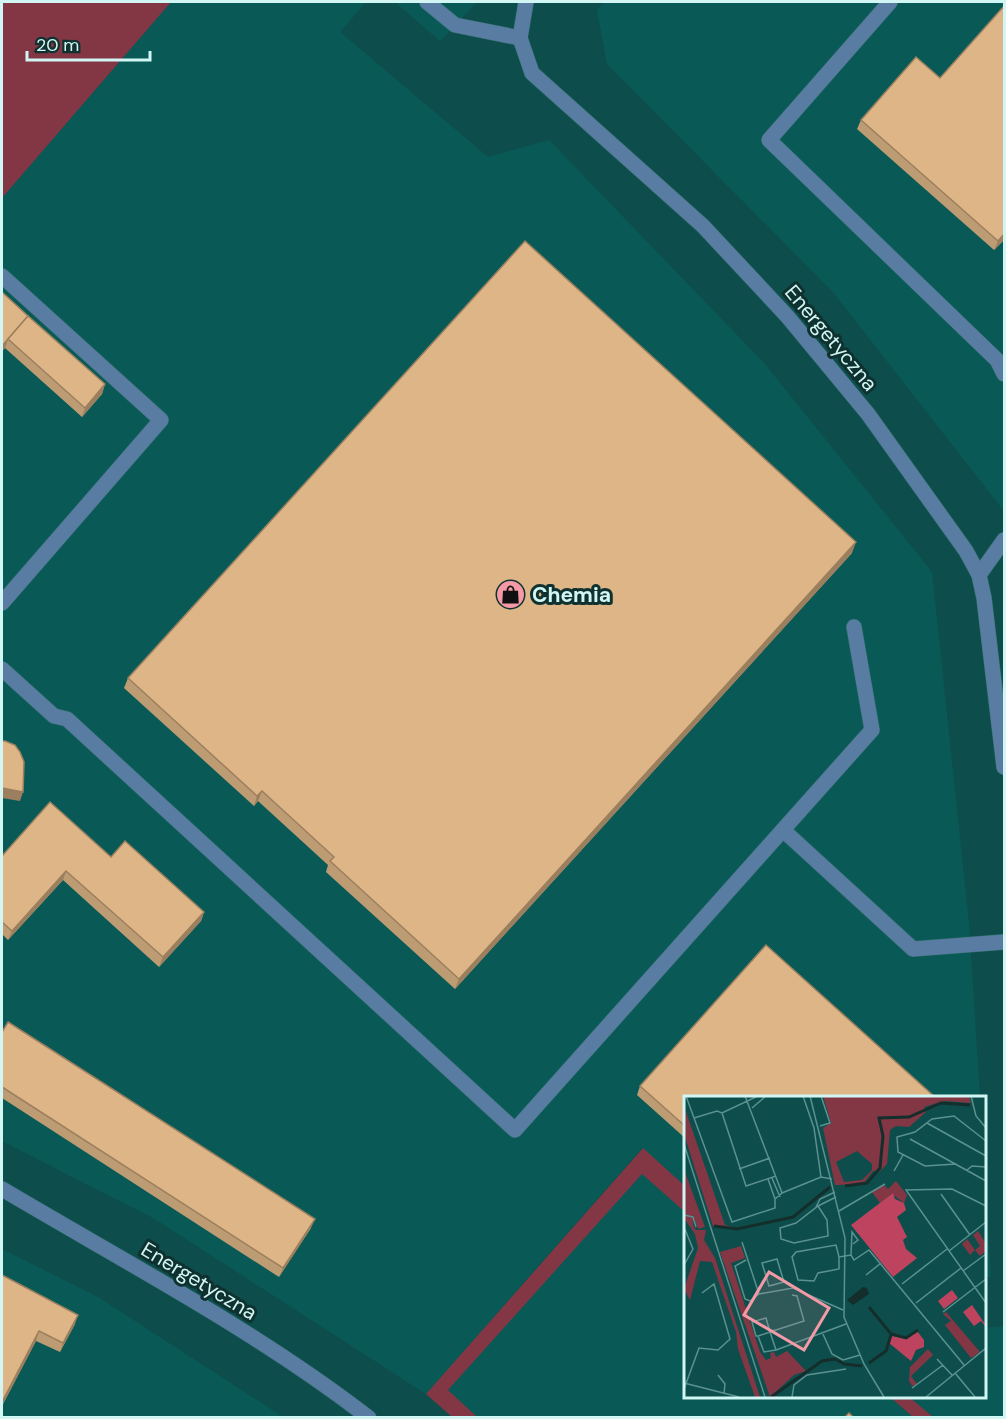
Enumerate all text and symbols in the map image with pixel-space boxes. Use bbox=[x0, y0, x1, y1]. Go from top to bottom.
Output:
scale bar bbox=[27, 24, 150, 62]
text: 20 m bbox=[36, 33, 79, 57]
street label: Energetyczna bbox=[778, 279, 884, 397]
shop icon: Chemia bbox=[495, 579, 527, 611]
place label: Chemia bbox=[532, 581, 611, 609]
inset map bbox=[684, 1096, 985, 1398]
street label: Energetyczna bbox=[136, 1235, 262, 1327]

